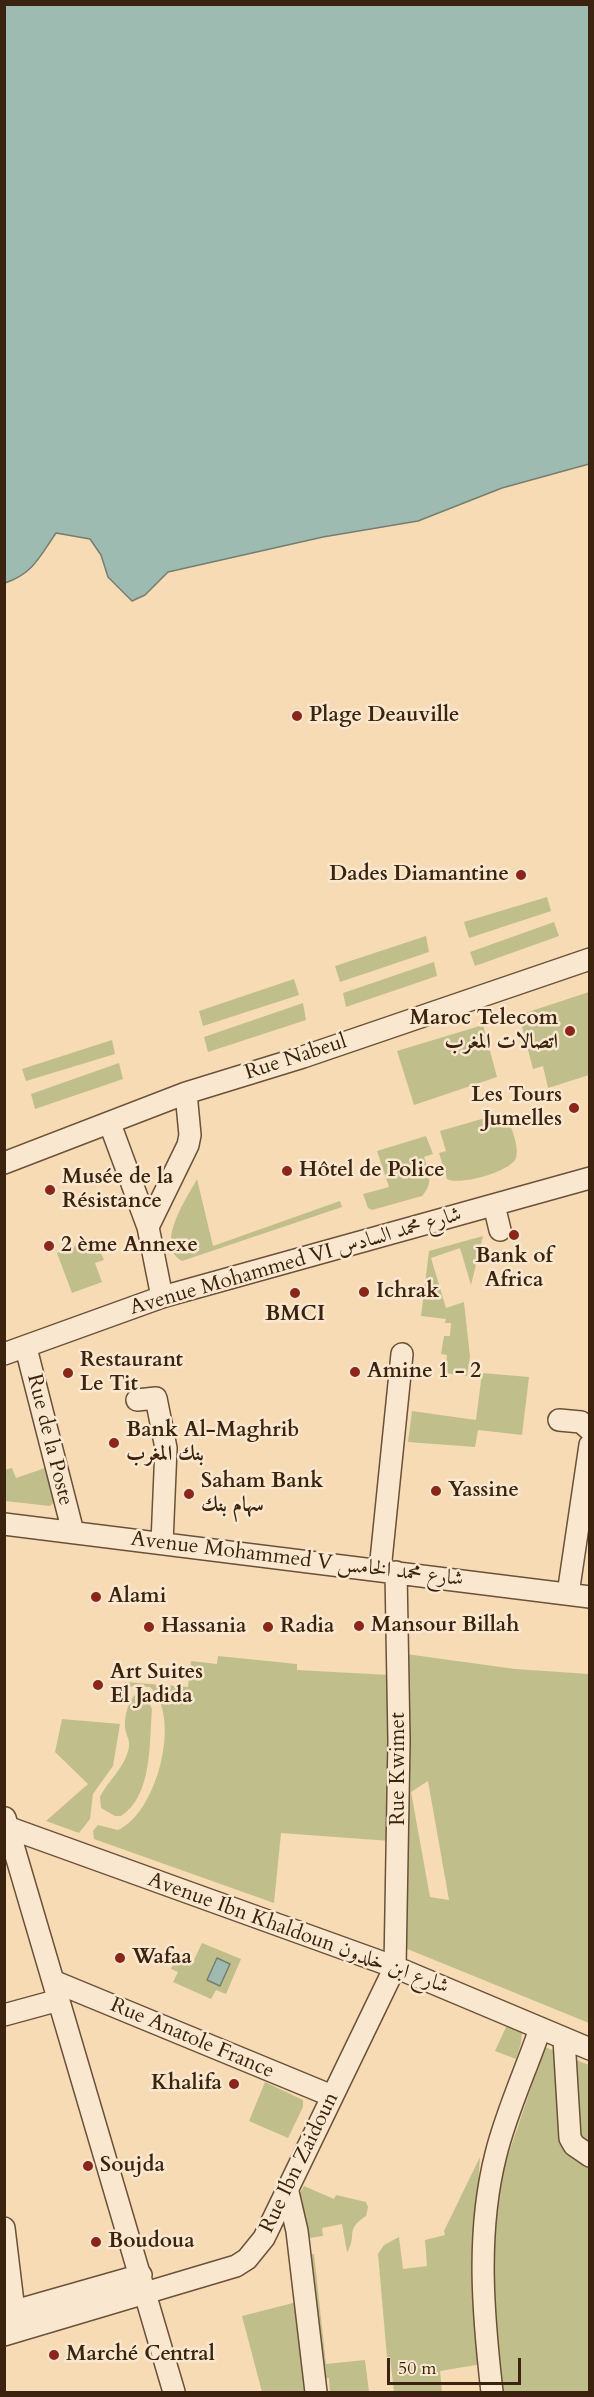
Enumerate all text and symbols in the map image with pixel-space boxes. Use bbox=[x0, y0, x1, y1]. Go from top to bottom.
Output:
place label: Plage Deauville bbox=[309, 703, 460, 729]
marker: Plage Deauville bbox=[290, 709, 304, 723]
place label: Dades Diamantine bbox=[329, 862, 509, 888]
marker: Dades Diamantine bbox=[514, 868, 528, 882]
place label: Maroc Telecom اتصالات المغرب bbox=[410, 1006, 558, 1056]
marker: Maroc Telecom اتصالات المغرب bbox=[563, 1024, 577, 1038]
street label: Rue Nabeul bbox=[242, 1030, 350, 1086]
place label: Les Tours Jumelles bbox=[471, 1083, 562, 1133]
marker: Les Tours Jumelles bbox=[567, 1101, 581, 1115]
place label: Hôtel de Police bbox=[299, 1158, 445, 1184]
marker: Hôtel de Police bbox=[280, 1164, 294, 1178]
place label: Musée de la Résistance bbox=[62, 1165, 173, 1215]
marker: Musée de la Résistance bbox=[43, 1183, 57, 1197]
street label: Avenue Mohammed VI شارع محمد السادس bbox=[127, 1203, 465, 1321]
marker: Bank of Africa bbox=[507, 1228, 521, 1242]
place label: 2 ème Annexe bbox=[61, 1233, 198, 1259]
marker: 2 ème Annexe bbox=[42, 1239, 56, 1253]
place label: Bank of Africa bbox=[475, 1244, 553, 1294]
place label: Ichrak bbox=[376, 1279, 439, 1305]
marker: Ichrak bbox=[357, 1285, 371, 1299]
marker: BMCI bbox=[288, 1286, 302, 1300]
place label: BMCI bbox=[265, 1302, 325, 1328]
place label: Restaurant Le Tit bbox=[80, 1348, 183, 1398]
place label: Amine 1 - 2 bbox=[367, 1359, 481, 1385]
marker: Amine 1 - 2 bbox=[348, 1365, 362, 1379]
marker: Restaurant Le Tit bbox=[61, 1366, 75, 1380]
street label: Rue de la Poste bbox=[20, 1372, 78, 1508]
place label: Bank Al-Maghrib بنك المغرب bbox=[126, 1418, 299, 1468]
marker: Bank Al-Maghrib بنك المغرب bbox=[107, 1436, 121, 1450]
place label: Saham Bank سهام بنك bbox=[201, 1469, 323, 1519]
place label: Yassine bbox=[448, 1478, 519, 1504]
marker: Yassine bbox=[429, 1484, 443, 1498]
marker: Saham Bank سهام بنك bbox=[182, 1487, 196, 1501]
street label: Avenue Mohammed V شارع محمد الخامس bbox=[129, 1527, 465, 1593]
place label: Alami bbox=[108, 1584, 166, 1610]
marker: Alami bbox=[89, 1590, 103, 1604]
place label: Mansour Billah bbox=[371, 1613, 519, 1639]
place label: Hassania bbox=[161, 1614, 246, 1640]
place label: Radia bbox=[280, 1614, 334, 1640]
marker: Mansour Billah bbox=[352, 1619, 366, 1633]
marker: Hassania bbox=[142, 1620, 156, 1634]
marker: Radia bbox=[261, 1620, 275, 1634]
place label: Art Suites El Jadida bbox=[110, 1660, 203, 1710]
marker: Art Suites El Jadida bbox=[91, 1678, 105, 1692]
street label: Rue Kwimet bbox=[386, 1712, 412, 1826]
street label: Avenue Ibn Khaldoun شارع ابن خلدون bbox=[144, 1868, 452, 2000]
place label: Wafaa bbox=[132, 1945, 192, 1971]
marker: Wafaa bbox=[113, 1951, 127, 1965]
street label: Rue Anatole France bbox=[106, 1993, 278, 2085]
place label: Khalifa bbox=[151, 2071, 222, 2097]
marker: Khalifa bbox=[227, 2077, 241, 2091]
street label: Rue Ibn Zaidoun bbox=[255, 2089, 345, 2237]
place label: Soujda bbox=[100, 2153, 165, 2179]
marker: Soujda bbox=[81, 2159, 95, 2173]
place label: Boudoua bbox=[108, 2229, 195, 2255]
marker: Boudoua bbox=[89, 2235, 103, 2249]
place label: Marché Central bbox=[66, 2342, 215, 2368]
scale bar bbox=[390, 2346, 524, 2384]
marker: Marché Central bbox=[47, 2348, 61, 2362]
text: 50 m bbox=[398, 2356, 437, 2381]

